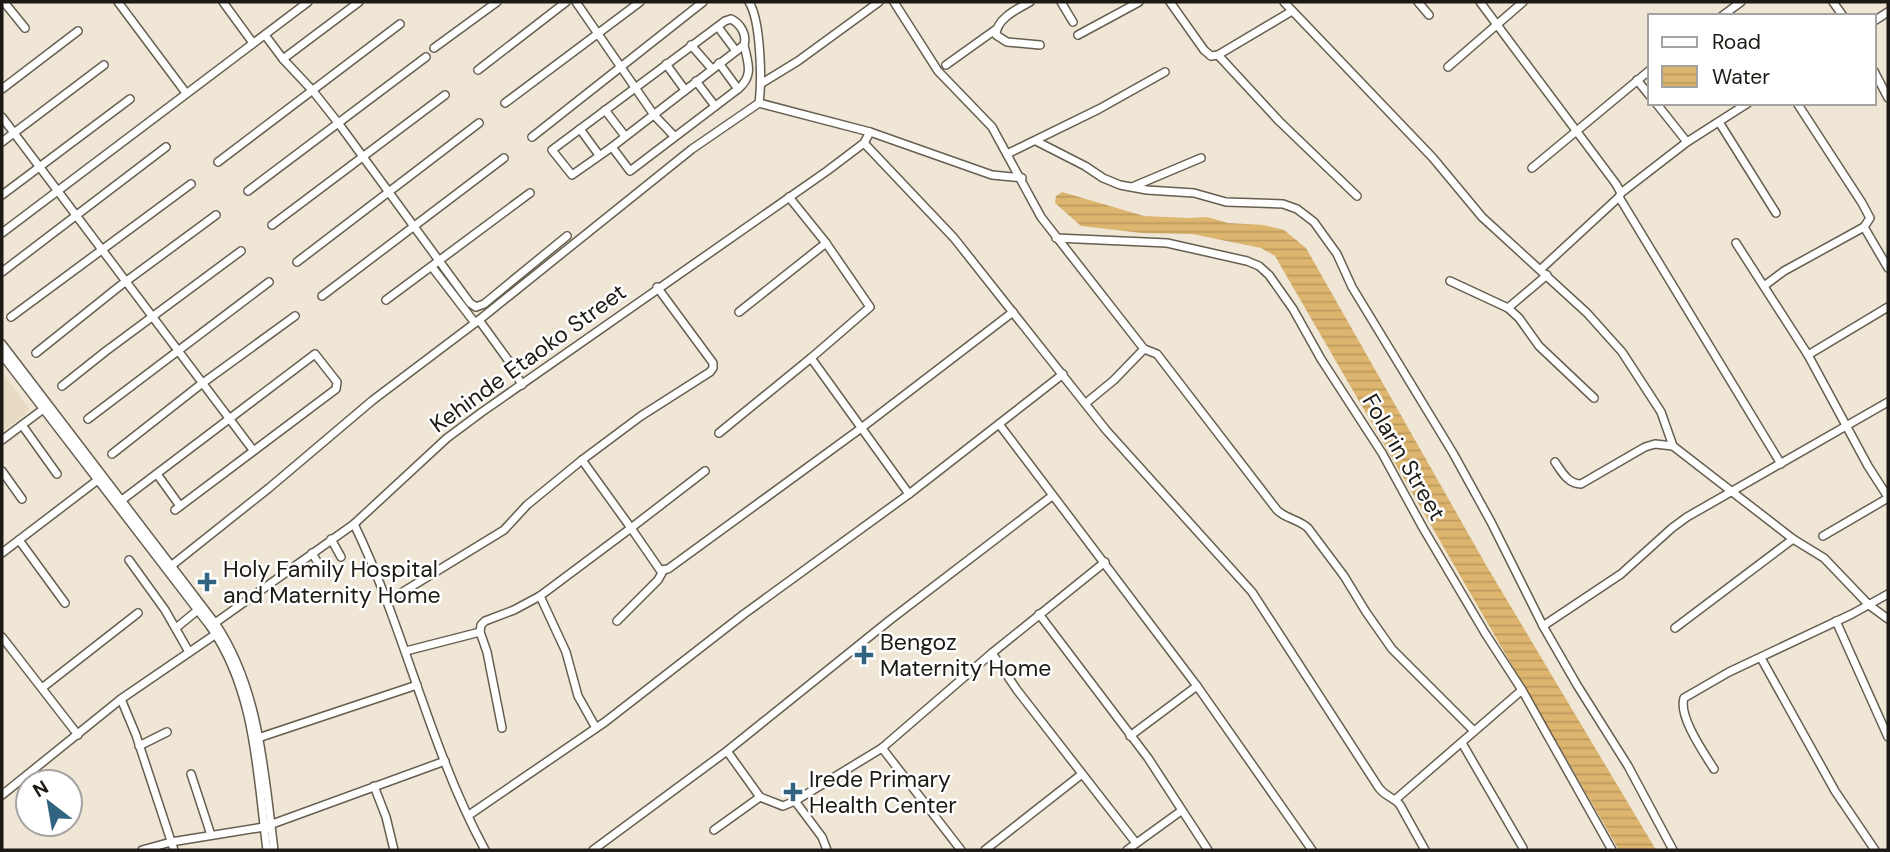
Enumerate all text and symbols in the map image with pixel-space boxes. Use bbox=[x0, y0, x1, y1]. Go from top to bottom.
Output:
legend bbox=[1648, 14, 1876, 105]
text: Road bbox=[1712, 28, 1761, 56]
text: Water bbox=[1712, 63, 1770, 91]
street label: Kehinde Etaoko Street bbox=[424, 277, 632, 439]
street label: Folarin Street bbox=[1356, 388, 1452, 526]
place label: Holy Family Hospital and Maternity Home bbox=[223, 554, 441, 610]
marker: Holy Family Hospital and Maternity Home bbox=[197, 572, 217, 592]
place label: Bengoz Maternity Home bbox=[880, 627, 1051, 683]
marker: Bengoz Maternity Home bbox=[854, 645, 874, 665]
place label: Irede Primary Health Center bbox=[809, 764, 957, 820]
north arrow bbox=[14, 768, 84, 838]
text: N bbox=[28, 775, 53, 803]
marker: Irede Primary Health Center bbox=[783, 782, 803, 802]

